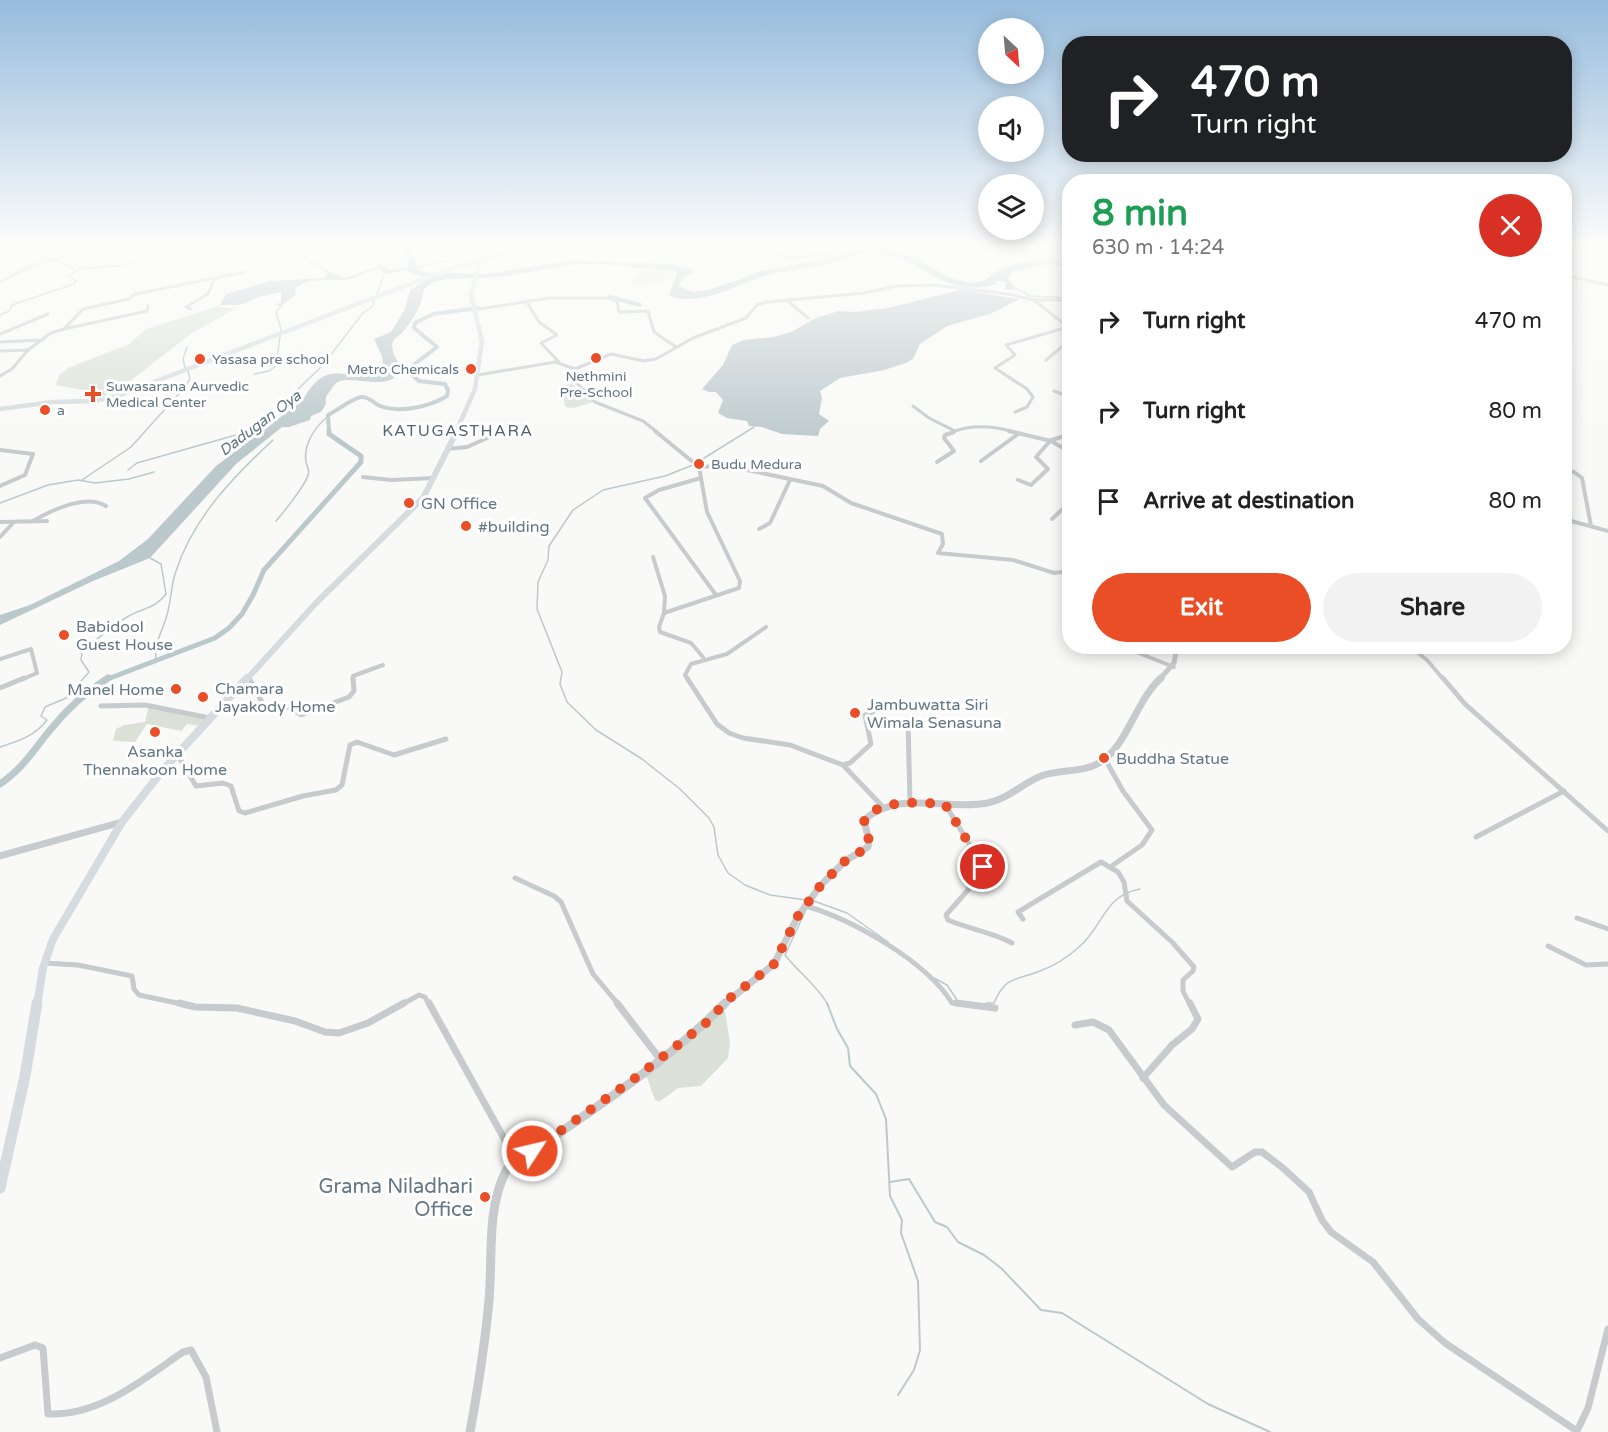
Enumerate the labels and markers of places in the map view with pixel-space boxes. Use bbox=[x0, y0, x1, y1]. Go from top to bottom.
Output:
place label: Yasasa pre school bbox=[212, 351, 329, 368]
marker: Nethmini Pre-School bbox=[589, 351, 603, 365]
marker: Yasasa pre school bbox=[193, 352, 207, 366]
place label: Metro Chemicals bbox=[347, 361, 459, 378]
marker: Metro Chemicals bbox=[464, 362, 478, 376]
place label: Nethmini Pre-School bbox=[560, 368, 632, 401]
place label: Suwasarana Aurvedic Medical Center bbox=[106, 378, 249, 411]
marker: Suwasarana Aurvedic Medical Center bbox=[84, 385, 102, 403]
place label: a bbox=[57, 402, 65, 419]
marker: a bbox=[38, 403, 52, 417]
place label: Budu Medura bbox=[711, 456, 802, 473]
marker: Budu Medura bbox=[692, 457, 706, 471]
place label: GN Office bbox=[421, 494, 497, 514]
marker: GN Office bbox=[402, 496, 416, 510]
place label: #building bbox=[478, 517, 550, 537]
marker: #building bbox=[459, 519, 473, 533]
place label: Babidool Guest House bbox=[76, 617, 173, 655]
marker: Babidool Guest House bbox=[57, 628, 71, 642]
place label: Chamara Jayakody Home bbox=[215, 679, 335, 717]
place label: Manel Home bbox=[67, 680, 164, 700]
marker: Manel Home bbox=[169, 682, 183, 696]
marker: Chamara Jayakody Home bbox=[196, 690, 210, 704]
place label: Jambuwatta Siri Wimala Senasuna bbox=[867, 695, 1002, 733]
marker: Jambuwatta Siri Wimala Senasuna bbox=[848, 706, 862, 720]
marker: Asanka Thennakoon Home bbox=[148, 725, 162, 739]
place label: Asanka Thennakoon Home bbox=[83, 742, 227, 780]
place label: Buddha Statue bbox=[1116, 749, 1229, 769]
marker: Buddha Statue bbox=[1097, 751, 1111, 765]
pin bbox=[957, 841, 1008, 892]
place label: Grama Niladhari Office bbox=[318, 1175, 473, 1222]
marker: Grama Niladhari Office bbox=[478, 1190, 492, 1204]

